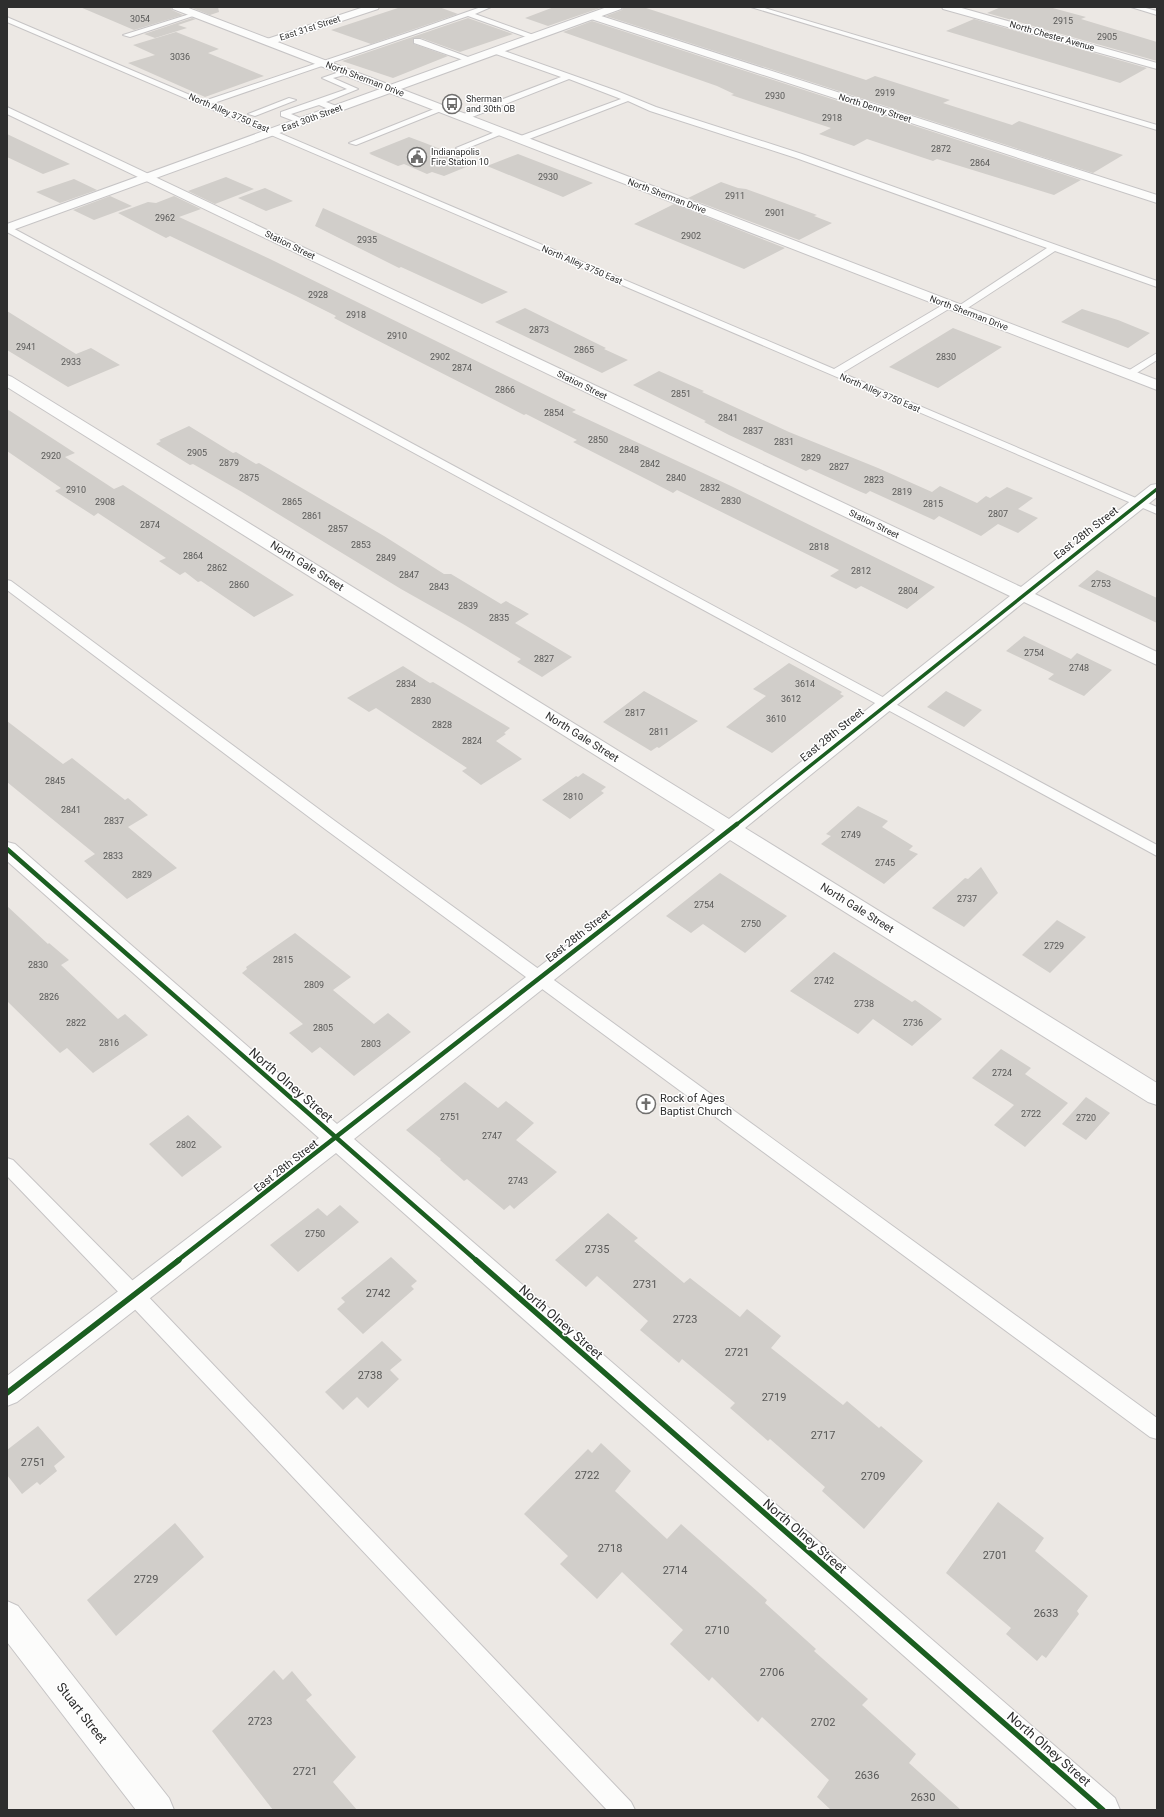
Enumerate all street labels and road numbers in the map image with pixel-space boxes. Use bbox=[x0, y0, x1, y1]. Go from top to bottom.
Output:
street label: East 31st Street bbox=[278, 13, 342, 43]
street label: North Chester Avenue bbox=[1009, 19, 1096, 53]
street label: North Sherman Drive bbox=[324, 59, 406, 99]
street label: North Alley 3750 East bbox=[187, 92, 271, 135]
street label: North Denny Street bbox=[837, 92, 913, 124]
street label: East 30th Street bbox=[280, 102, 344, 134]
street label: North Sherman Drive bbox=[626, 176, 708, 216]
street label: Station Street bbox=[263, 229, 317, 261]
street label: North Alley 3750 East bbox=[540, 244, 624, 287]
street label: North Sherman Drive bbox=[928, 293, 1010, 333]
street label: Station Street bbox=[555, 369, 609, 401]
street label: North Alley 3750 East bbox=[838, 372, 922, 415]
street label: East 28th Street bbox=[1051, 504, 1121, 562]
street label: Station Street bbox=[847, 508, 901, 540]
street label: North Gale Street bbox=[268, 538, 346, 594]
street label: East 28th Street bbox=[798, 705, 867, 765]
street label: North Gale Street bbox=[543, 709, 621, 765]
street label: North Gale Street bbox=[818, 880, 896, 936]
street label: East 28th Street bbox=[543, 907, 613, 965]
street label: North Olney Street bbox=[246, 1045, 336, 1125]
street label: East 28th Street bbox=[251, 1137, 321, 1195]
street label: North Olney Street bbox=[516, 1282, 606, 1362]
street label: North Olney Street bbox=[760, 1496, 850, 1576]
street label: Stuart Street bbox=[54, 1680, 110, 1746]
street label: North Olney Street bbox=[1004, 1709, 1094, 1789]

